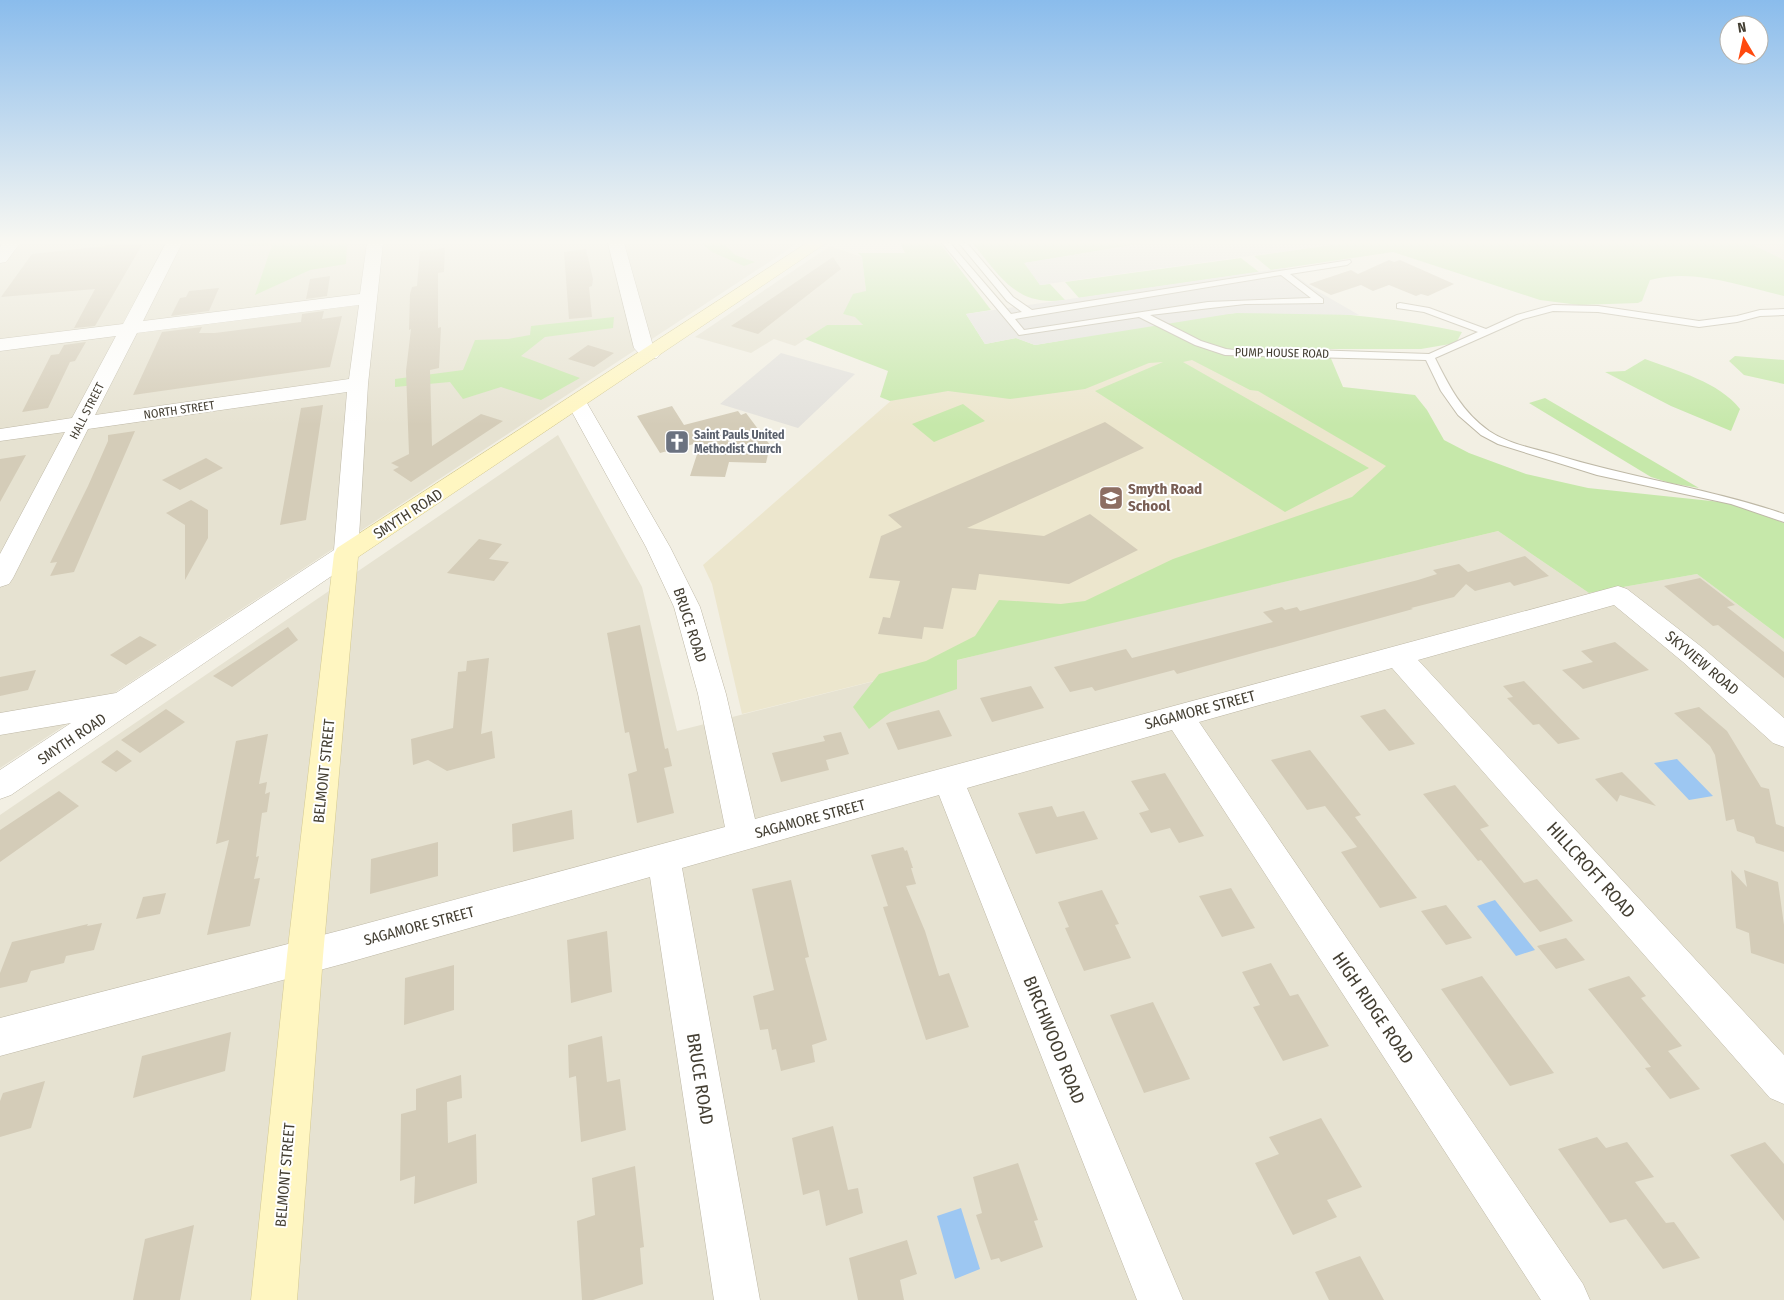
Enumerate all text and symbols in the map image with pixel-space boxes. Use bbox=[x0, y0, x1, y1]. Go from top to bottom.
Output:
north arrow bbox=[1719, 15, 1769, 65]
text: N bbox=[1737, 19, 1748, 37]
street label: PUMP HOUSE ROAD bbox=[1235, 345, 1329, 361]
street label: HALL STREET bbox=[67, 380, 107, 442]
street label: NORTH STREET bbox=[143, 398, 216, 422]
place label: Saint Pauls United Methodist Church bbox=[694, 428, 785, 456]
church icon: Saint Pauls United Methodist Church bbox=[664, 429, 690, 455]
place label: Smyth Road School bbox=[1128, 480, 1202, 515]
street label: SMYTH ROAD bbox=[370, 485, 446, 543]
school or university icon: Smyth Road School bbox=[1098, 485, 1124, 511]
street label: BRUCE ROAD bbox=[670, 586, 710, 664]
street label: SKYVIEW ROAD bbox=[1662, 627, 1742, 699]
street label: SAGAMORE STREET bbox=[1143, 687, 1257, 733]
street label: SMYTH ROAD bbox=[34, 710, 110, 768]
street label: BELMONT STREET bbox=[310, 718, 338, 824]
street label: SAGAMORE STREET bbox=[753, 796, 867, 842]
street label: HILLCROFT ROAD bbox=[1542, 817, 1640, 923]
street label: SAGAMORE STREET bbox=[362, 903, 476, 949]
street label: HIGH RIDGE ROAD bbox=[1328, 948, 1418, 1068]
street label: BIRCHWOOD ROAD bbox=[1018, 973, 1090, 1107]
street label: BRUCE ROAD bbox=[682, 1032, 718, 1126]
street label: BELMONT STREET bbox=[271, 1122, 299, 1228]

